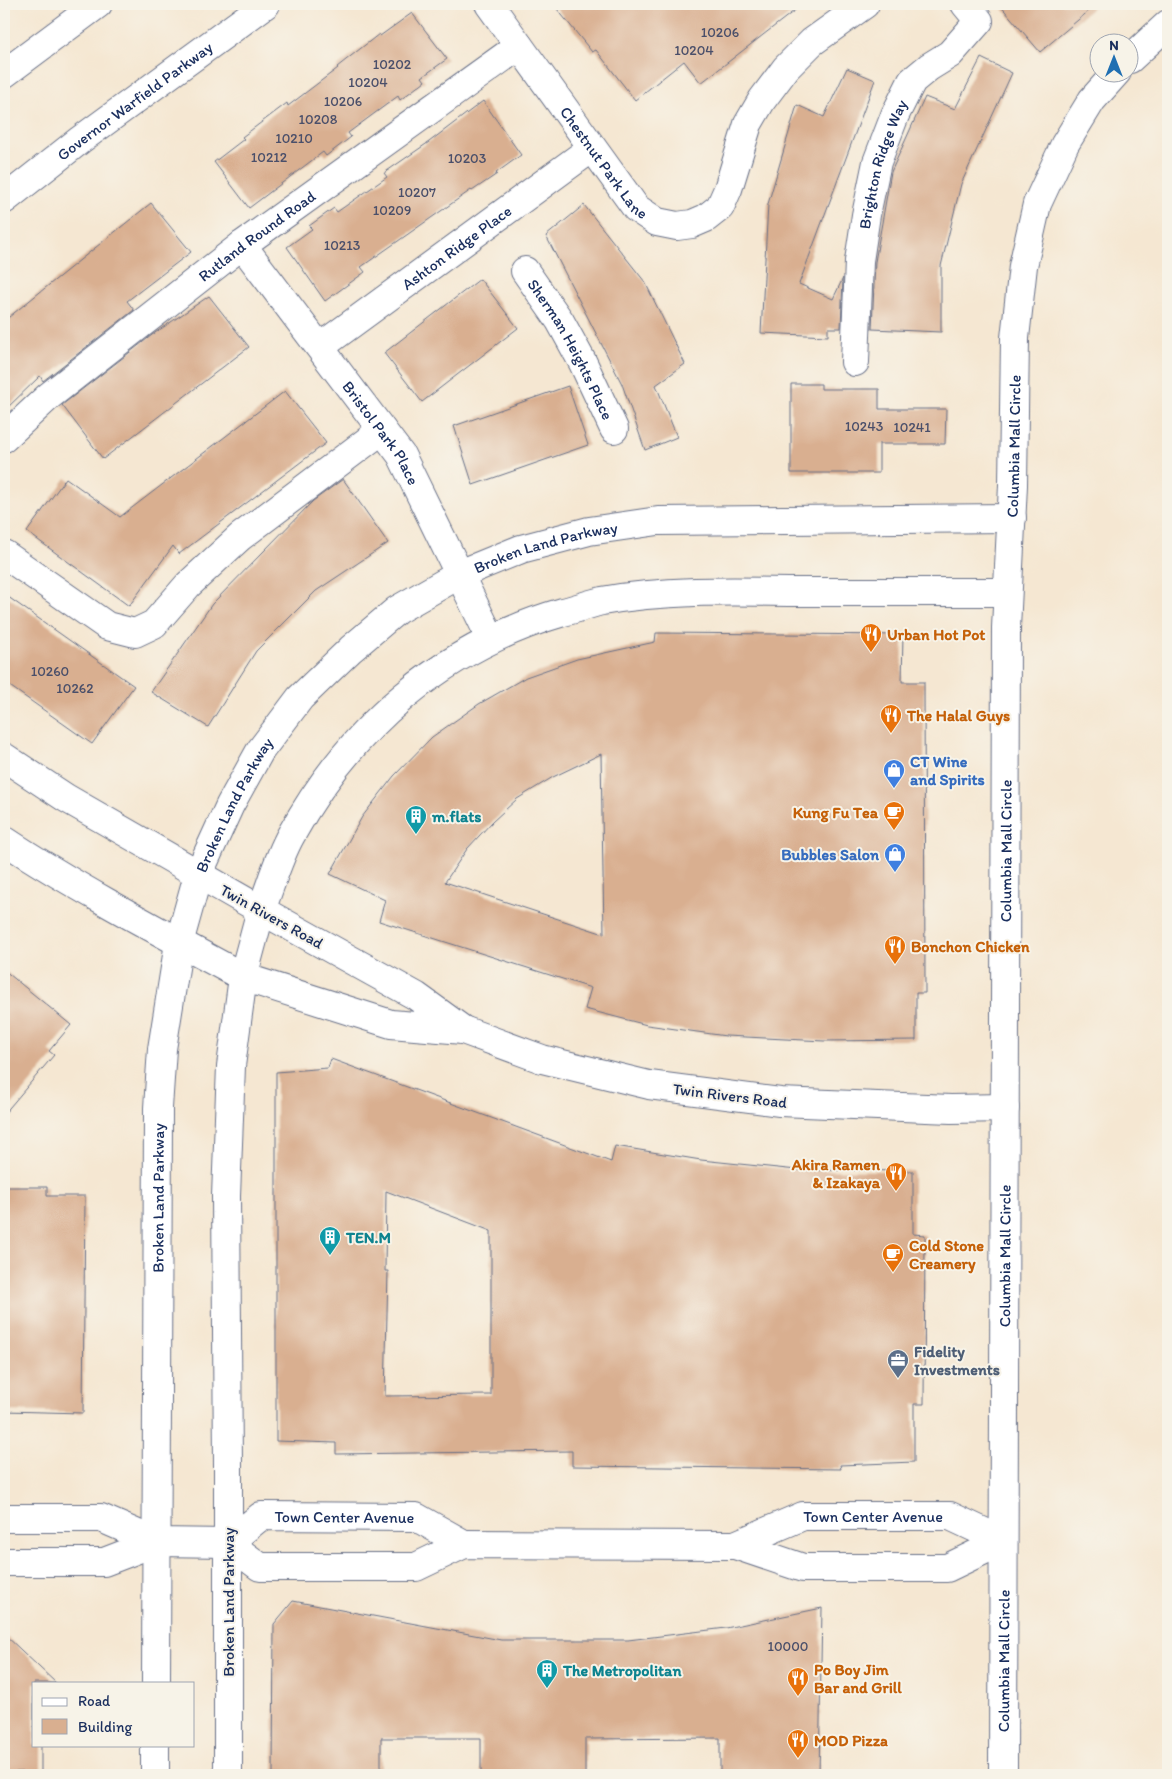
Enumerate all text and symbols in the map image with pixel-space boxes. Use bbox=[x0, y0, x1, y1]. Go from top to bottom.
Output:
house number: 10206 bbox=[701, 24, 739, 41]
north arrow bbox=[1090, 32, 1140, 82]
street label: Governor Warfield Parkway bbox=[53, 37, 216, 165]
text: N bbox=[1109, 37, 1119, 54]
house number: 10204 bbox=[674, 42, 714, 59]
house number: 10202 bbox=[373, 56, 412, 73]
house number: 10204 bbox=[348, 74, 388, 91]
house number: 10206 bbox=[324, 93, 362, 110]
street label: Brighton Ridge Way bbox=[855, 96, 911, 230]
street label: Chestnut Park Lane bbox=[556, 103, 651, 223]
house number: 10208 bbox=[299, 111, 338, 128]
house number: 10210 bbox=[275, 130, 313, 147]
house number: 10212 bbox=[251, 149, 288, 166]
house number: 10203 bbox=[448, 150, 487, 167]
house number: 10207 bbox=[398, 184, 436, 201]
street label: Rutland Round Road bbox=[195, 186, 319, 286]
street label: Ashton Ridge Place bbox=[398, 201, 515, 294]
house number: 10209 bbox=[373, 202, 411, 219]
house number: 10213 bbox=[324, 237, 361, 254]
street label: Sherman Heights Place bbox=[523, 275, 617, 423]
street label: Columbia Mall Circle bbox=[1002, 375, 1024, 518]
street label: Bristol Park Place bbox=[338, 377, 423, 488]
house number: 10243 bbox=[845, 418, 884, 435]
house number: 10241 bbox=[893, 419, 931, 436]
street label: Broken Land Parkway bbox=[471, 518, 619, 577]
restaurant icon: Urban Hot Pot bbox=[859, 622, 883, 653]
place label: Urban Hot Pot bbox=[887, 625, 985, 644]
house number: 10260 bbox=[31, 663, 69, 680]
house number: 10262 bbox=[56, 680, 94, 697]
restaurant icon: The Halal Guys bbox=[879, 703, 903, 734]
place label: The Halal Guys bbox=[906, 706, 1010, 726]
street label: Broken Land Parkway bbox=[192, 733, 277, 875]
place label: CT Wine and Spirits bbox=[910, 752, 985, 790]
shop icon: CT Wine and Spirits bbox=[882, 758, 906, 789]
street label: Columbia Mall Circle bbox=[996, 780, 1016, 922]
cafe icon: Kung Fu Tea bbox=[882, 800, 906, 831]
place label: Kung Fu Tea bbox=[793, 803, 879, 823]
building icon: m.flats bbox=[404, 804, 428, 835]
place label: m.flats bbox=[431, 807, 481, 826]
shop icon: Bubbles Salon bbox=[883, 842, 907, 873]
place label: Bubbles Salon bbox=[781, 845, 880, 864]
street label: Twin Rivers Road bbox=[217, 880, 327, 953]
restaurant icon: Bonchon Chicken bbox=[883, 934, 907, 965]
place label: Bonchon Chicken bbox=[911, 937, 1030, 956]
street label: Twin Rivers Road bbox=[672, 1079, 789, 1112]
street label: Broken Land Parkway bbox=[148, 1123, 168, 1273]
place label: Akira Ramen & Izakaya bbox=[791, 1155, 881, 1193]
restaurant icon: Akira Ramen & Izakaya bbox=[884, 1161, 908, 1192]
street label: Columbia Mall Circle bbox=[995, 1185, 1015, 1327]
building icon: TEN.M bbox=[318, 1225, 342, 1256]
place label: TEN.M bbox=[345, 1228, 391, 1247]
place label: Cold Stone Creamery bbox=[909, 1236, 984, 1274]
cafe icon: Cold Stone Creamery bbox=[881, 1242, 905, 1273]
place label: Fidelity Investments bbox=[914, 1342, 1000, 1379]
office icon: Fidelity Investments bbox=[886, 1348, 910, 1379]
street label: Town Center Avenue bbox=[274, 1507, 415, 1527]
street label: Town Center Avenue bbox=[803, 1507, 943, 1526]
street label: Broken Land Parkway bbox=[219, 1527, 238, 1677]
street label: Columbia Mall Circle bbox=[994, 1590, 1013, 1732]
house number: 10000 bbox=[768, 1638, 809, 1655]
building icon: The Metropolitan bbox=[535, 1658, 559, 1689]
place label: Po Boy Jim Bar and Grill bbox=[814, 1660, 902, 1697]
place label: The Metropolitan bbox=[562, 1661, 682, 1681]
restaurant icon: Po Boy Jim Bar and Grill bbox=[786, 1666, 810, 1697]
legend bbox=[32, 1682, 195, 1746]
text: Road bbox=[78, 1692, 111, 1710]
text: Building bbox=[78, 1718, 132, 1736]
restaurant icon: MOD Pizza bbox=[786, 1728, 810, 1759]
place label: MOD Pizza bbox=[814, 1731, 888, 1750]

